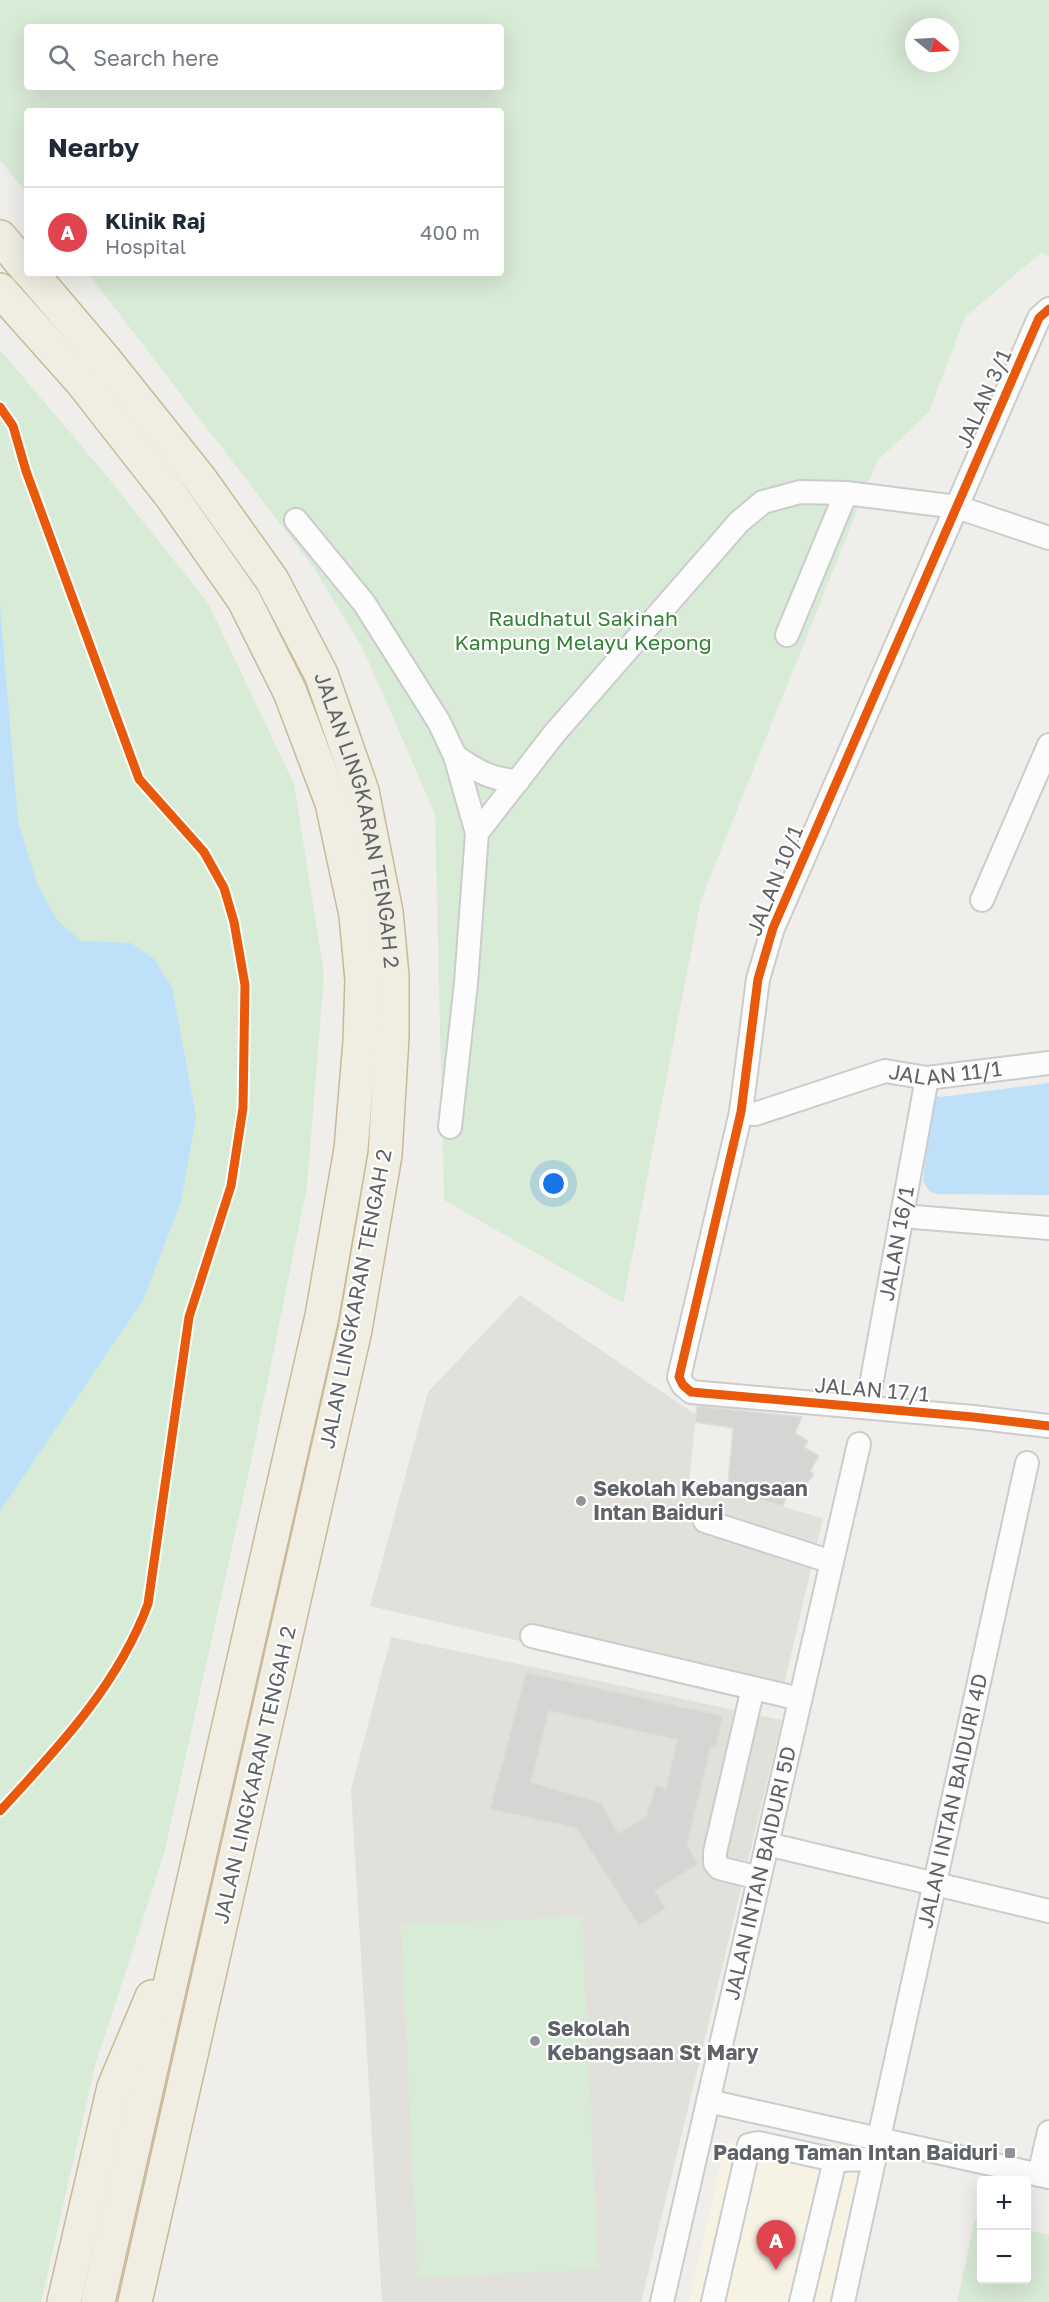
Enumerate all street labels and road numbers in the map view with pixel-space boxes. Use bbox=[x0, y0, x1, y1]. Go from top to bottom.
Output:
street label: JALAN 3/1 bbox=[950, 345, 1016, 452]
street label: JALAN LINGKARAN TENGAH 2 bbox=[309, 669, 405, 969]
street label: JALAN 10/1 bbox=[740, 822, 808, 939]
street label: JALAN 11/1 bbox=[887, 1055, 1003, 1090]
street label: JALAN LINGKARAN TENGAH 2 bbox=[313, 1147, 397, 1451]
street label: JALAN 16/1 bbox=[873, 1184, 919, 1303]
street label: JALAN 17/1 bbox=[814, 1371, 930, 1407]
street label: JALAN LINGKARAN TENGAH 2 bbox=[207, 1624, 301, 1926]
street label: JALAN INTAN BAIDURI 4D bbox=[911, 1671, 992, 1931]
street label: JALAN INTAN BAIDURI 5D bbox=[718, 1743, 801, 2002]

